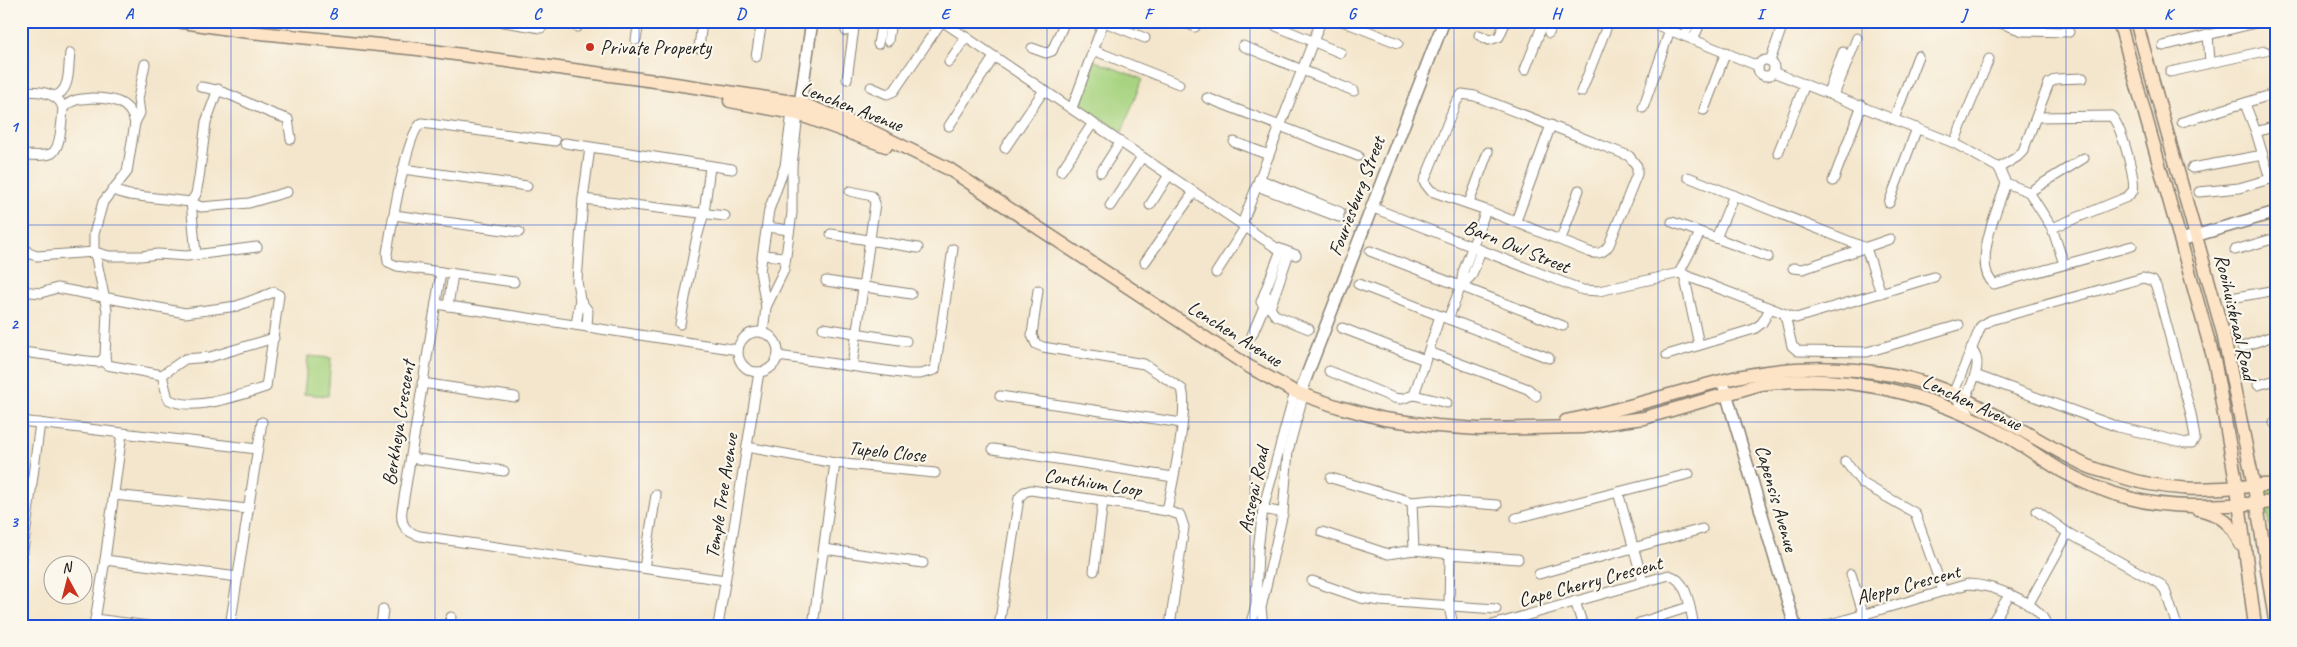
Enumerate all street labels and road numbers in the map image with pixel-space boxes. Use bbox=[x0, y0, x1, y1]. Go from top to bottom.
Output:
street label: Lenchen Avenue bbox=[798, 76, 907, 138]
street label: Fouriesburg Street bbox=[1322, 131, 1392, 259]
street label: Barn Owl Street bbox=[1460, 214, 1576, 280]
street label: Rooihuiskraal Road bbox=[2209, 251, 2263, 386]
street label: Lenchen Avenue bbox=[1183, 295, 1288, 373]
street label: Berkheya Crescent bbox=[376, 356, 421, 487]
street label: Lenchen Avenue bbox=[1918, 369, 2027, 437]
street label: Temple Tree Avenue bbox=[699, 430, 744, 560]
street label: Tupelo Close bbox=[847, 435, 928, 468]
street label: Assegai Road bbox=[1232, 442, 1275, 535]
street label: Capensis Avenue bbox=[1749, 442, 1804, 556]
street label: Conthium Loop bbox=[1042, 462, 1145, 503]
street label: Cape Cherry Crescent bbox=[1516, 550, 1667, 613]
street label: Aleppo Crescent bbox=[1853, 558, 1965, 610]

